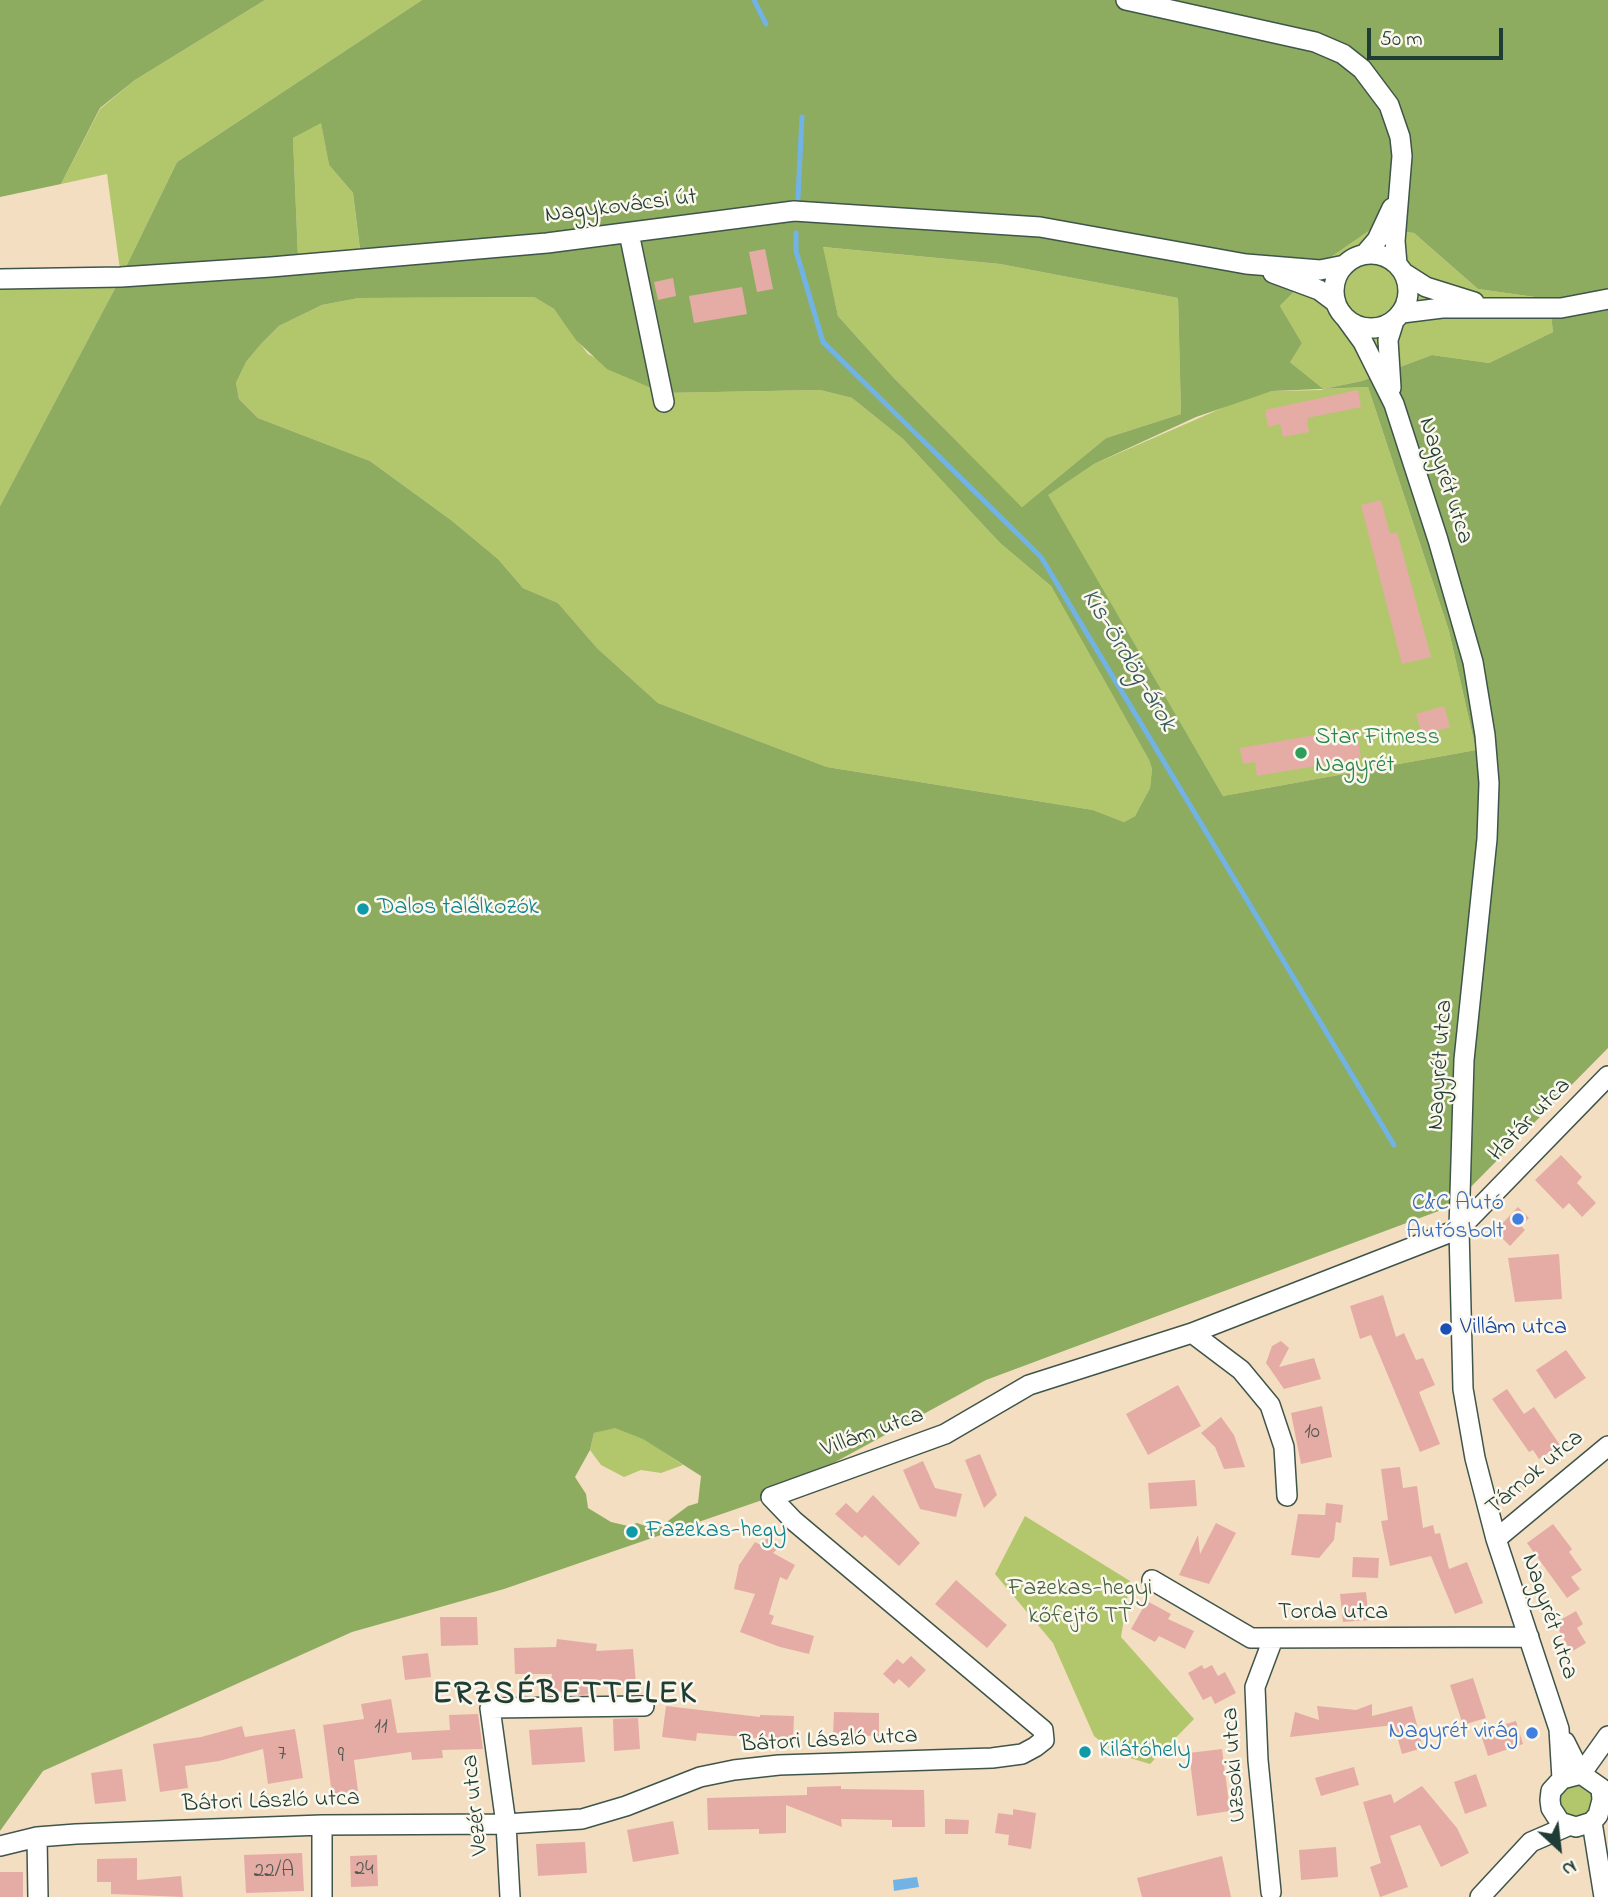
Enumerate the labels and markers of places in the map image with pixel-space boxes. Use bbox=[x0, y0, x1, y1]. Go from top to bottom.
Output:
place label: Star Fitness Nagyrét bbox=[1315, 725, 1440, 781]
marker: Star Fitness Nagyrét bbox=[1293, 745, 1309, 761]
place label: Dalos találkozók bbox=[377, 895, 539, 923]
marker: Dalos találkozók bbox=[355, 901, 371, 917]
place label: C&C Autó Autósbolt bbox=[1406, 1191, 1504, 1247]
marker: C&C Autó Autósbolt bbox=[1510, 1211, 1526, 1227]
place label: Villám utca bbox=[1460, 1315, 1567, 1343]
marker: Villám utca bbox=[1438, 1321, 1454, 1337]
place label: Fazekas-hegy bbox=[646, 1518, 786, 1546]
marker: Fazekas-hegy bbox=[624, 1524, 640, 1540]
place label: Nagyrét virág bbox=[1388, 1719, 1518, 1747]
marker: Nagyrét virág bbox=[1524, 1725, 1540, 1741]
place label: Kilátóhely bbox=[1099, 1738, 1190, 1766]
marker: Kilátóhely bbox=[1077, 1744, 1093, 1760]

